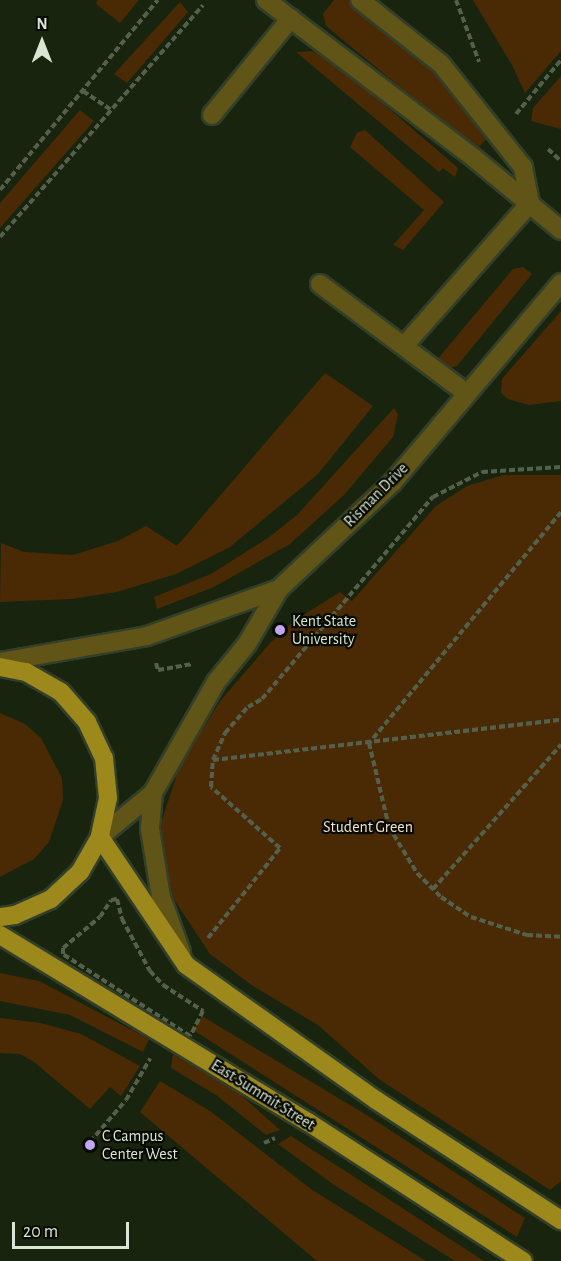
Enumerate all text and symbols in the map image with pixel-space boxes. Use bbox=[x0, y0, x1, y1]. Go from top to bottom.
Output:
north arrow bbox=[12, 12, 72, 72]
text: N bbox=[36, 16, 48, 32]
street label: Risman Drive bbox=[340, 459, 412, 531]
place label: Kent State University bbox=[292, 611, 356, 649]
marker: Kent State University bbox=[273, 623, 287, 637]
park label: Student Green bbox=[323, 817, 413, 837]
street label: East Summit Street bbox=[208, 1055, 318, 1135]
place label: C Campus Center West bbox=[102, 1126, 178, 1164]
marker: C Campus Center West bbox=[83, 1138, 97, 1152]
scale bar bbox=[15, 1210, 132, 1248]
text: 20 m bbox=[23, 1223, 58, 1241]

